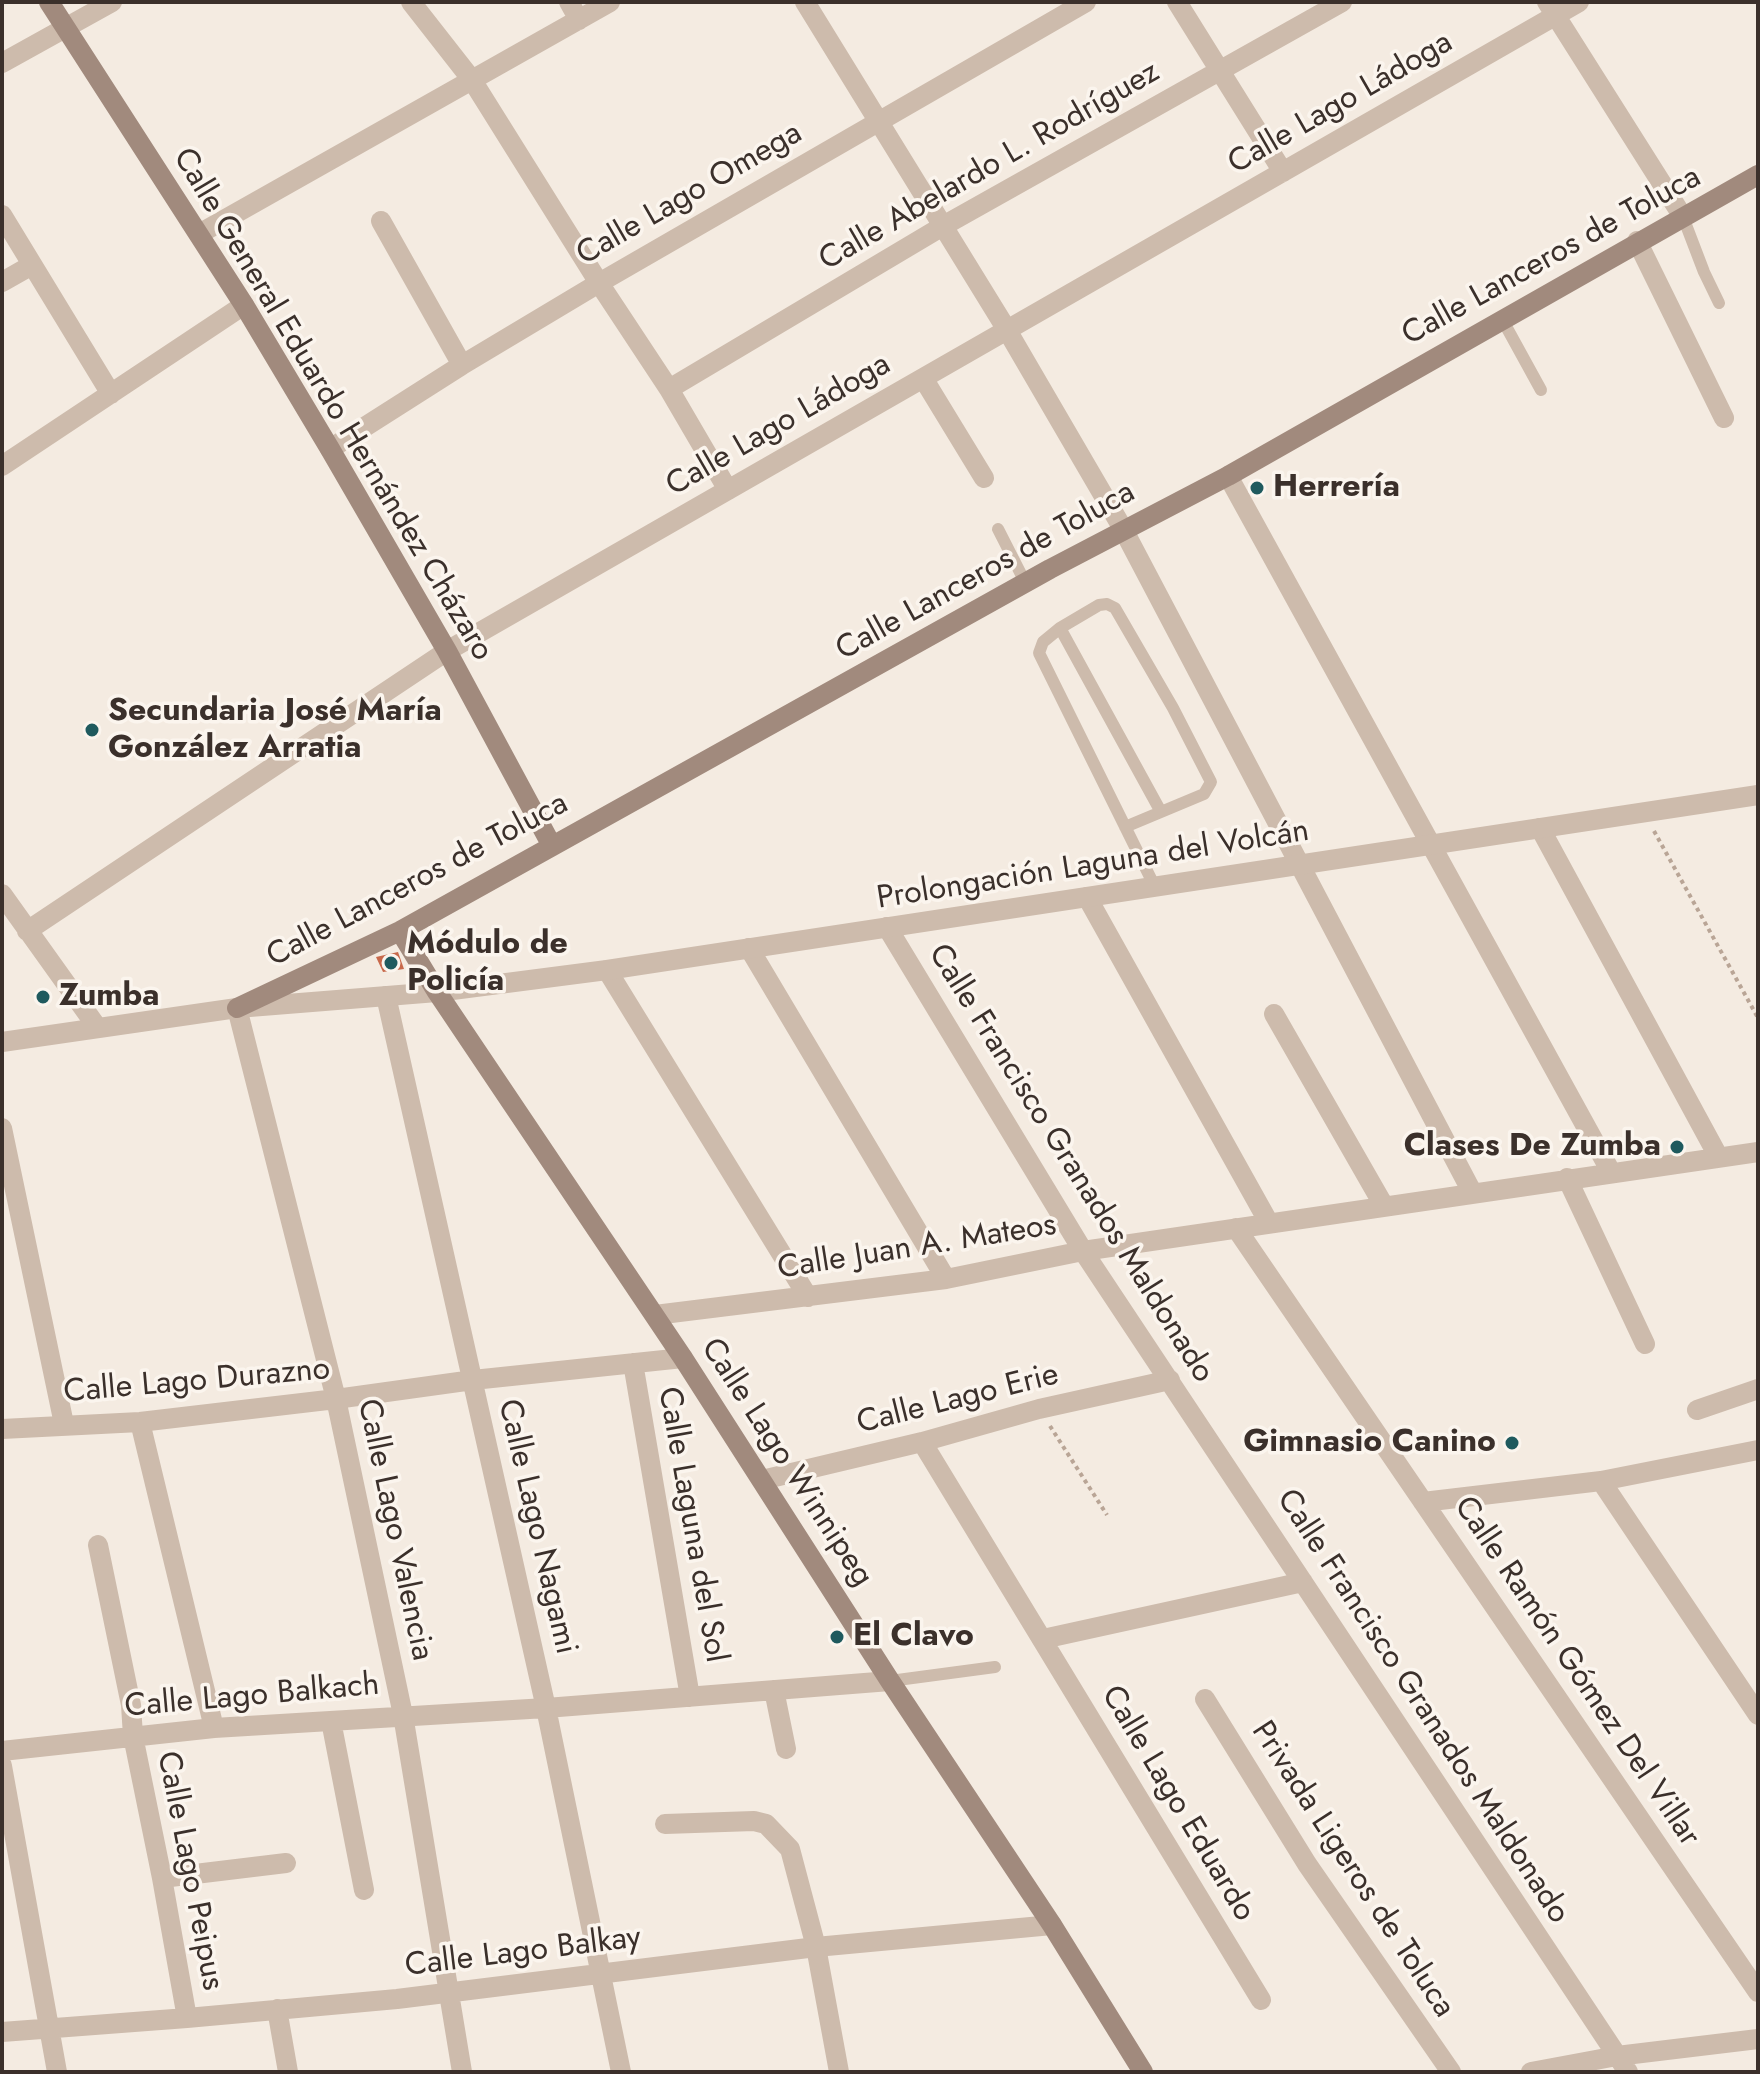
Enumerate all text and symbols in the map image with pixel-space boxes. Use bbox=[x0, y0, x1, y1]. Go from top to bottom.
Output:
street label: Calle Lago Ládoga bbox=[1222, 24, 1460, 184]
street label: Calle Abelardo L. Rodríguez bbox=[813, 54, 1167, 280]
street label: Calle Lago Omega bbox=[571, 115, 809, 275]
street label: Calle General Eduardo Hernández Cházaro bbox=[163, 142, 501, 668]
street label: Calle Lanceros de Toluca bbox=[1396, 159, 1708, 355]
street label: Calle Lago Ládoga bbox=[660, 346, 898, 506]
place label: Herrería bbox=[1273, 469, 1400, 507]
street label: Calle Lanceros de Toluca bbox=[830, 474, 1142, 670]
marker: Herrería bbox=[1248, 479, 1266, 497]
place label: Secundaria José María González Arratia bbox=[108, 693, 442, 768]
marker: Secundaria José María González Arratia bbox=[83, 721, 101, 739]
street label: Calle Lanceros de Toluca bbox=[261, 785, 575, 977]
street label: Prolongación Laguna del Volcán bbox=[874, 813, 1312, 919]
place label: Módulo de Policía bbox=[407, 926, 568, 1001]
street label: Calle Francisco Granados Maldonado bbox=[919, 938, 1221, 1390]
marker: Módulo de Policía bbox=[382, 954, 400, 972]
place label: Zumba bbox=[59, 978, 160, 1016]
marker: Zumba bbox=[34, 988, 52, 1006]
place label: Clases De Zumba bbox=[1404, 1128, 1661, 1166]
marker: Clases De Zumba bbox=[1668, 1138, 1686, 1156]
street label: Calle Juan A. Mateos bbox=[775, 1207, 1059, 1289]
street label: Calle Lago Winnipeg bbox=[691, 1332, 881, 1594]
street label: Calle Lago Durazno bbox=[62, 1351, 332, 1413]
street label: Calle Lago Erie bbox=[853, 1356, 1063, 1444]
street label: Calle Laguna del Sol bbox=[648, 1384, 734, 1666]
street label: Calle Lago Valencia bbox=[348, 1396, 440, 1664]
street label: Calle Lago Nagami bbox=[488, 1396, 584, 1658]
place label: Gimnasio Canino bbox=[1243, 1424, 1496, 1462]
marker: Gimnasio Canino bbox=[1503, 1434, 1521, 1452]
street label: Calle Francisco Granados Maldonado bbox=[1267, 1483, 1577, 1931]
street label: Calle Ramón Gómez Del Villar bbox=[1444, 1490, 1708, 1854]
place label: El Clavo bbox=[853, 1618, 974, 1656]
marker: El Clavo bbox=[828, 1628, 846, 1646]
street label: Calle Lago Balkach bbox=[123, 1667, 381, 1727]
street label: Calle Lago Eduardo bbox=[1092, 1679, 1262, 1929]
street label: Privada Ligeros de Toluca bbox=[1242, 1715, 1462, 2025]
street label: Calle Lago Peipus bbox=[147, 1748, 231, 1994]
street label: Calle Lago Balkay bbox=[403, 1919, 643, 1987]

